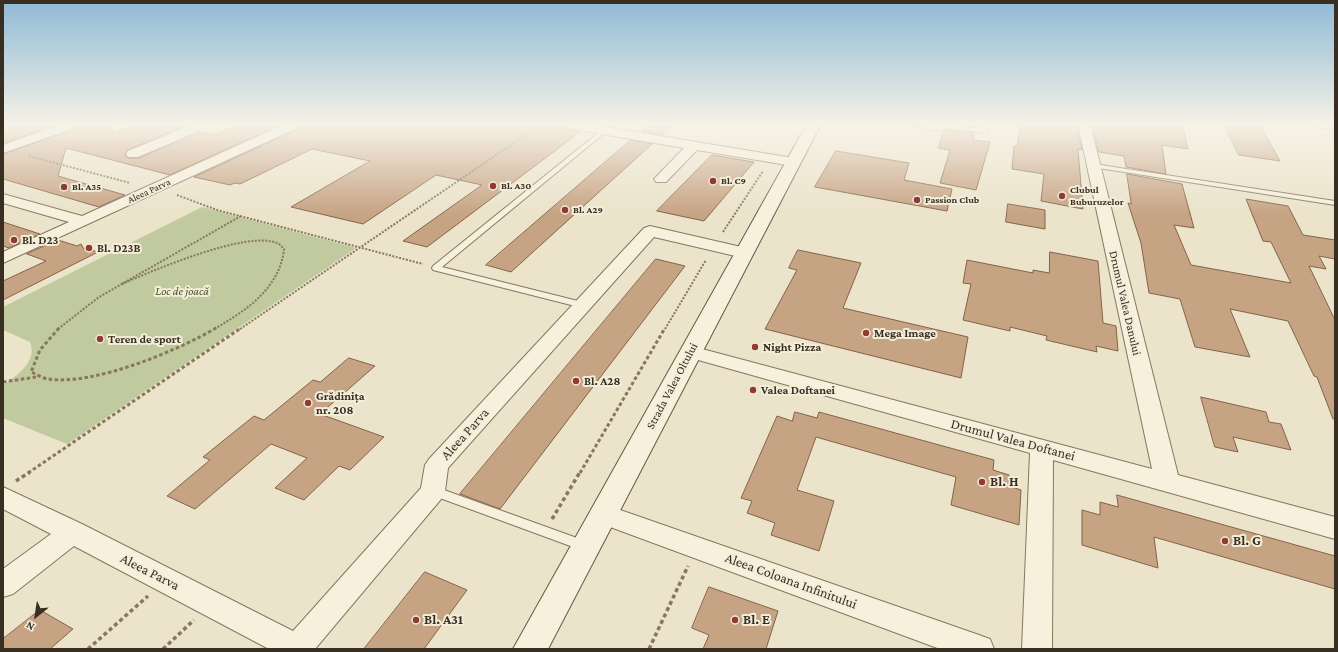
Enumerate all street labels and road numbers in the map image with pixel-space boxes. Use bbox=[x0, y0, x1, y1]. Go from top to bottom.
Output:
street label: Aleea Parva bbox=[126, 176, 172, 206]
street label: Drumul Valea Danului bbox=[1106, 249, 1144, 357]
street label: Strada Valea Oltului bbox=[643, 340, 701, 432]
street label: Aleea Parva bbox=[437, 405, 493, 463]
street label: Drumul Valea Doftanei bbox=[949, 415, 1077, 465]
street label: Aleea Coloana Infinitului bbox=[723, 549, 859, 613]
street label: Aleea Parva bbox=[118, 550, 182, 594]

